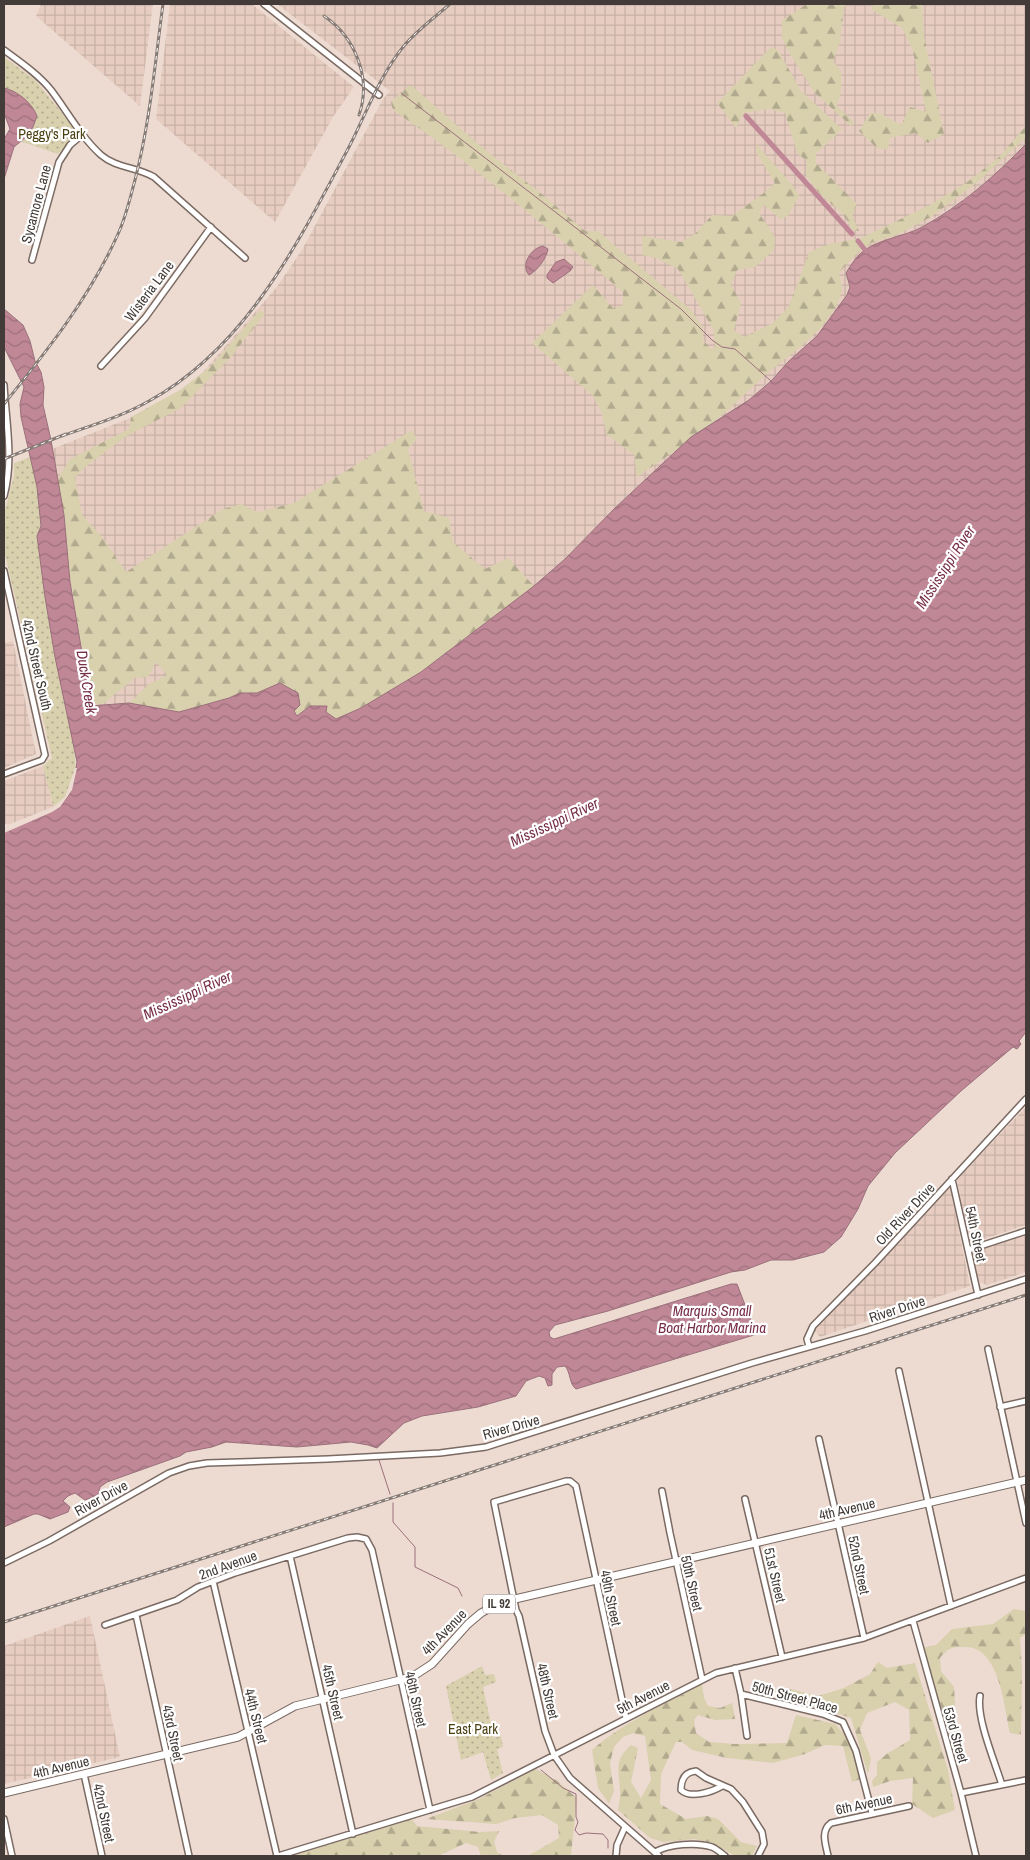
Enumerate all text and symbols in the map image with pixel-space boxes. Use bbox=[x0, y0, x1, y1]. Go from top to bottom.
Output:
park label: Peggy's Park bbox=[18, 125, 86, 143]
street label: Sycamore Lane bbox=[17, 163, 55, 245]
street label: Wisteria Lane bbox=[120, 257, 178, 325]
water label: Mississippi River bbox=[910, 521, 980, 613]
street label: 42nd Street South bbox=[18, 618, 56, 712]
water label: Duck Creek bbox=[72, 649, 103, 716]
water label: Mississippi River bbox=[507, 792, 602, 852]
water label: Mississippi River bbox=[140, 965, 235, 1025]
street label: Old River Drive bbox=[871, 1179, 939, 1249]
street label: 54th Street bbox=[961, 1205, 991, 1263]
street label: River Drive bbox=[867, 1291, 927, 1327]
water label: Marquis Small Boat Harbor Marina bbox=[658, 1300, 766, 1338]
street label: River Drive bbox=[481, 1410, 541, 1444]
street label: River Drive bbox=[71, 1476, 131, 1520]
street label: 4th Avenue bbox=[817, 1494, 877, 1524]
street label: 52nd Street bbox=[844, 1534, 874, 1596]
street label: 2nd Avenue bbox=[197, 1546, 259, 1584]
street label: 51st Street bbox=[760, 1546, 790, 1604]
street label: 50th Street bbox=[677, 1554, 707, 1612]
street label: 49th Street bbox=[596, 1569, 626, 1627]
road number: IL 92 bbox=[483, 1595, 515, 1614]
street label: 4th Avenue bbox=[418, 1605, 470, 1659]
street label: 48th Street bbox=[533, 1662, 563, 1720]
street label: 45th Street bbox=[318, 1663, 348, 1721]
street label: 46th Street bbox=[401, 1670, 431, 1728]
street label: 5th Avenue bbox=[613, 1676, 673, 1718]
street label: 50th Street Place bbox=[750, 1677, 840, 1717]
street label: 44th Street bbox=[240, 1687, 272, 1745]
street label: 43rd Street bbox=[158, 1703, 188, 1763]
street label: 53rd Street bbox=[940, 1705, 972, 1765]
park label: East Park bbox=[448, 1720, 498, 1738]
street label: 4th Avenue bbox=[31, 1752, 91, 1782]
street label: 42nd Street bbox=[89, 1782, 119, 1844]
street label: 6th Avenue bbox=[834, 1789, 894, 1819]

